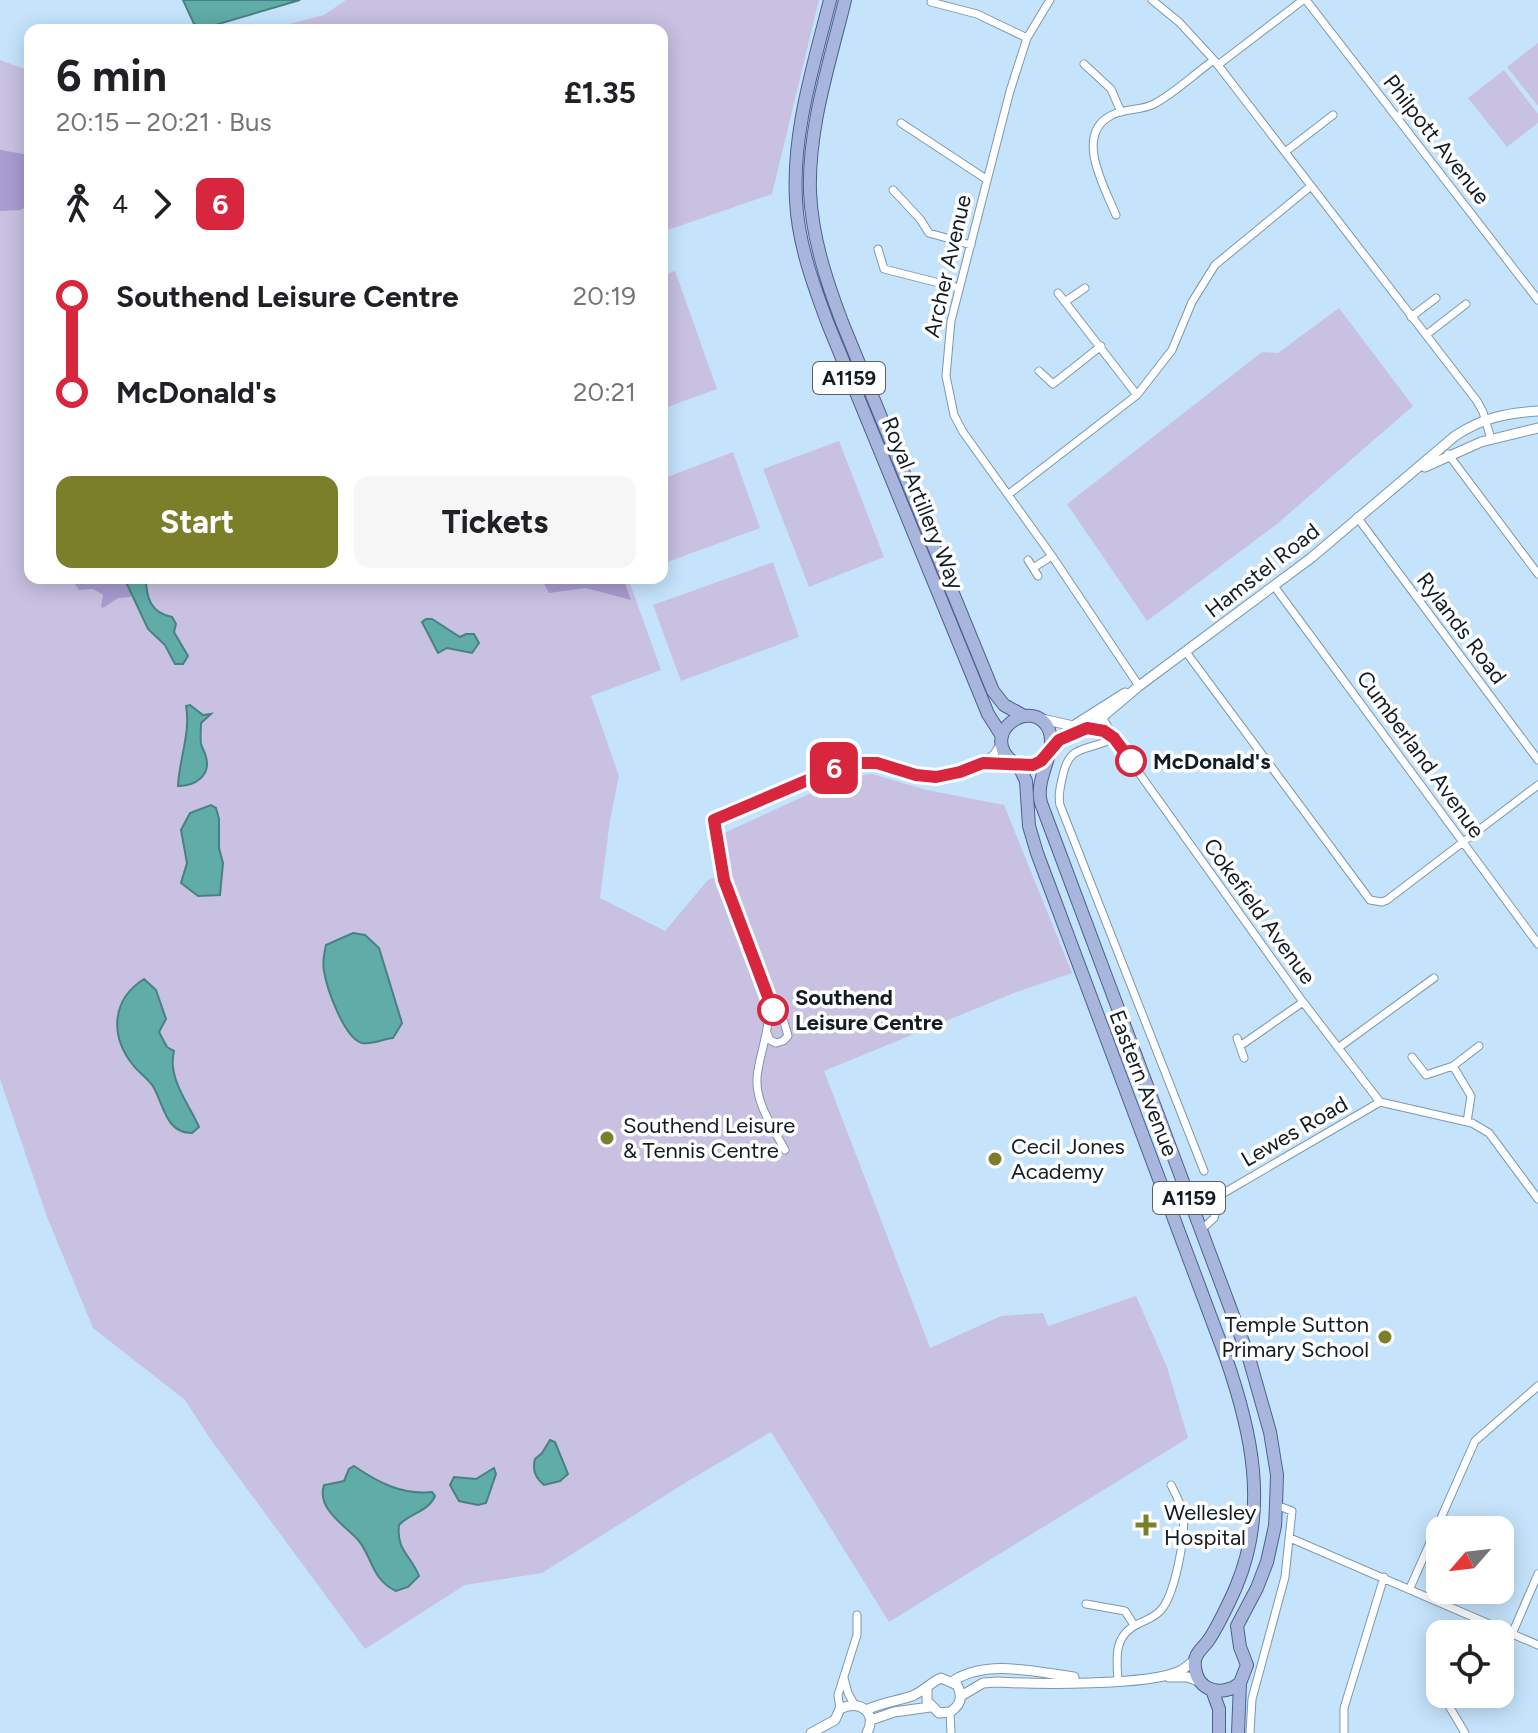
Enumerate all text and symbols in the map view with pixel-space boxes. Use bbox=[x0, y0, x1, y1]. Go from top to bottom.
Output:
text: 6 min bbox=[56, 49, 167, 102]
street label: Philpott Avenue bbox=[1378, 69, 1496, 210]
text: £1.35 bbox=[564, 74, 636, 111]
text: 20:15 – 20:21 · Bus bbox=[56, 106, 272, 138]
icon: walk bbox=[56, 182, 100, 226]
icon: forward bbox=[140, 182, 184, 226]
text: 6 bbox=[212, 187, 228, 221]
text: 4 bbox=[112, 188, 128, 220]
street label: Archer Avenue bbox=[918, 192, 977, 340]
text: Southend Leisure Centre bbox=[116, 278, 459, 315]
text: 20:19 bbox=[573, 280, 636, 312]
road number: A1159 bbox=[813, 362, 885, 394]
text: McDonald's bbox=[116, 374, 276, 411]
text: 20:21 bbox=[573, 376, 636, 408]
street label: Royal Artillery Way bbox=[876, 413, 970, 594]
button: Start bbox=[56, 476, 338, 568]
button: Tickets bbox=[354, 476, 636, 568]
street label: Hamstel Road bbox=[1200, 517, 1325, 623]
street label: Rylands Road bbox=[1411, 567, 1512, 689]
street label: Cumberland Avenue bbox=[1351, 665, 1490, 843]
line badge: 6 bbox=[808, 742, 860, 794]
marker: McDonald's bbox=[1116, 746, 1146, 776]
place label: McDonald's bbox=[1153, 748, 1270, 775]
text: 6 bbox=[826, 751, 842, 785]
street label: Cokefield Avenue bbox=[1198, 833, 1322, 990]
place label: Southend Leisure Centre bbox=[795, 984, 943, 1036]
marker: Southend Leisure Centre bbox=[758, 995, 788, 1025]
street label: Eastern Avenue bbox=[1103, 1006, 1184, 1160]
street label: Lewes Road bbox=[1236, 1090, 1352, 1173]
place label: Southend Leisure & Tennis Centre bbox=[623, 1112, 795, 1164]
marker: Southend Leisure & Tennis Centre bbox=[598, 1129, 616, 1147]
place label: Cecil Jones Academy bbox=[1011, 1133, 1125, 1185]
marker: Cecil Jones Academy bbox=[986, 1150, 1004, 1168]
road number: A1159 bbox=[1153, 1182, 1225, 1214]
place label: Temple Sutton Primary School bbox=[1221, 1311, 1369, 1363]
marker: Temple Sutton Primary School bbox=[1376, 1328, 1394, 1346]
place label: Wellesley Hospital bbox=[1164, 1499, 1257, 1551]
marker: Wellesley Hospital bbox=[1135, 1514, 1157, 1536]
north arrow bbox=[1426, 1516, 1514, 1604]
map controls bbox=[1426, 1516, 1514, 1708]
button: locate bbox=[1426, 1620, 1514, 1708]

